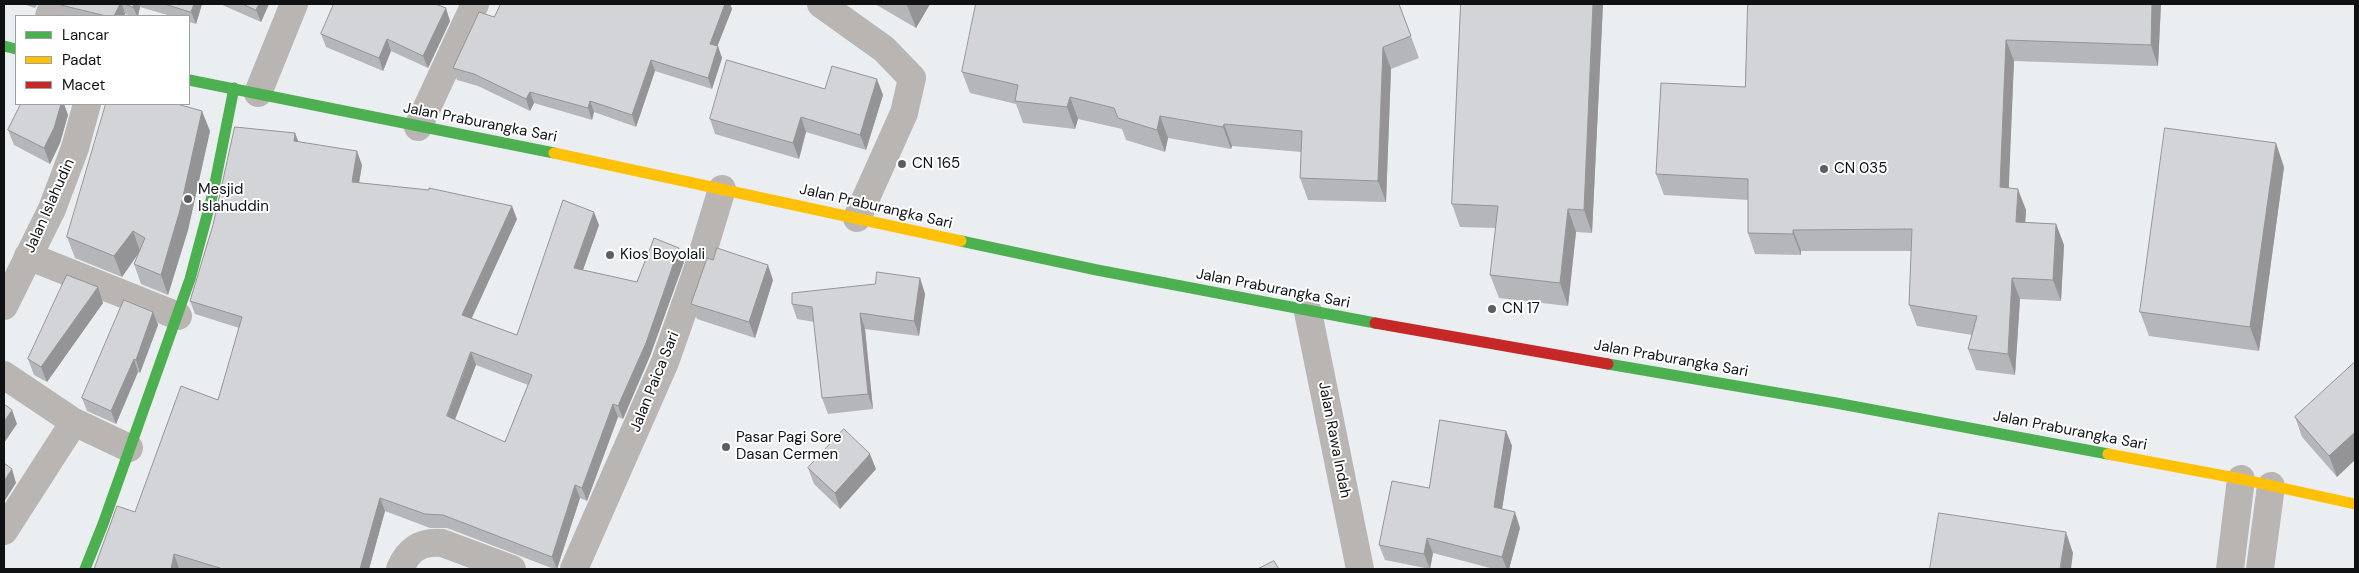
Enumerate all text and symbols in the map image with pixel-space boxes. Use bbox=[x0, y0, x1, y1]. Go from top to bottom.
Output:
legend bbox=[15, 15, 190, 105]
text: Lancar bbox=[62, 25, 109, 45]
text: Padat bbox=[62, 50, 102, 70]
text: Macet bbox=[62, 75, 106, 95]
street label: Jalan Praburangka Sari bbox=[401, 99, 559, 147]
place label: CN 165 bbox=[912, 155, 960, 173]
street label: Jalan Islahudin bbox=[21, 156, 79, 256]
marker: CN 165 bbox=[896, 158, 908, 170]
place label: CN 035 bbox=[1834, 160, 1887, 178]
marker: CN 035 bbox=[1818, 163, 1830, 175]
place label: Mesjid Islahuddin bbox=[198, 181, 269, 216]
street label: Jalan Praburangka Sari bbox=[798, 181, 954, 233]
marker: Mesjid Islahuddin bbox=[182, 193, 194, 205]
place label: Kios Boyolali bbox=[620, 246, 705, 264]
marker: Kios Boyolali bbox=[604, 249, 616, 261]
street label: Jalan Praburangka Sari bbox=[1194, 265, 1352, 313]
place label: CN 17 bbox=[1502, 300, 1540, 318]
marker: CN 17 bbox=[1486, 303, 1498, 315]
street label: Jalan Paica Sari bbox=[627, 329, 683, 435]
street label: Jalan Praburangka Sari bbox=[1592, 337, 1750, 381]
street label: Jalan Rawa Indah bbox=[1314, 380, 1354, 500]
street label: Jalan Praburangka Sari bbox=[1991, 407, 2149, 455]
place label: Pasar Pagi Sore Dasan Cermen bbox=[736, 429, 842, 464]
marker: Pasar Pagi Sore Dasan Cermen bbox=[720, 441, 732, 453]

